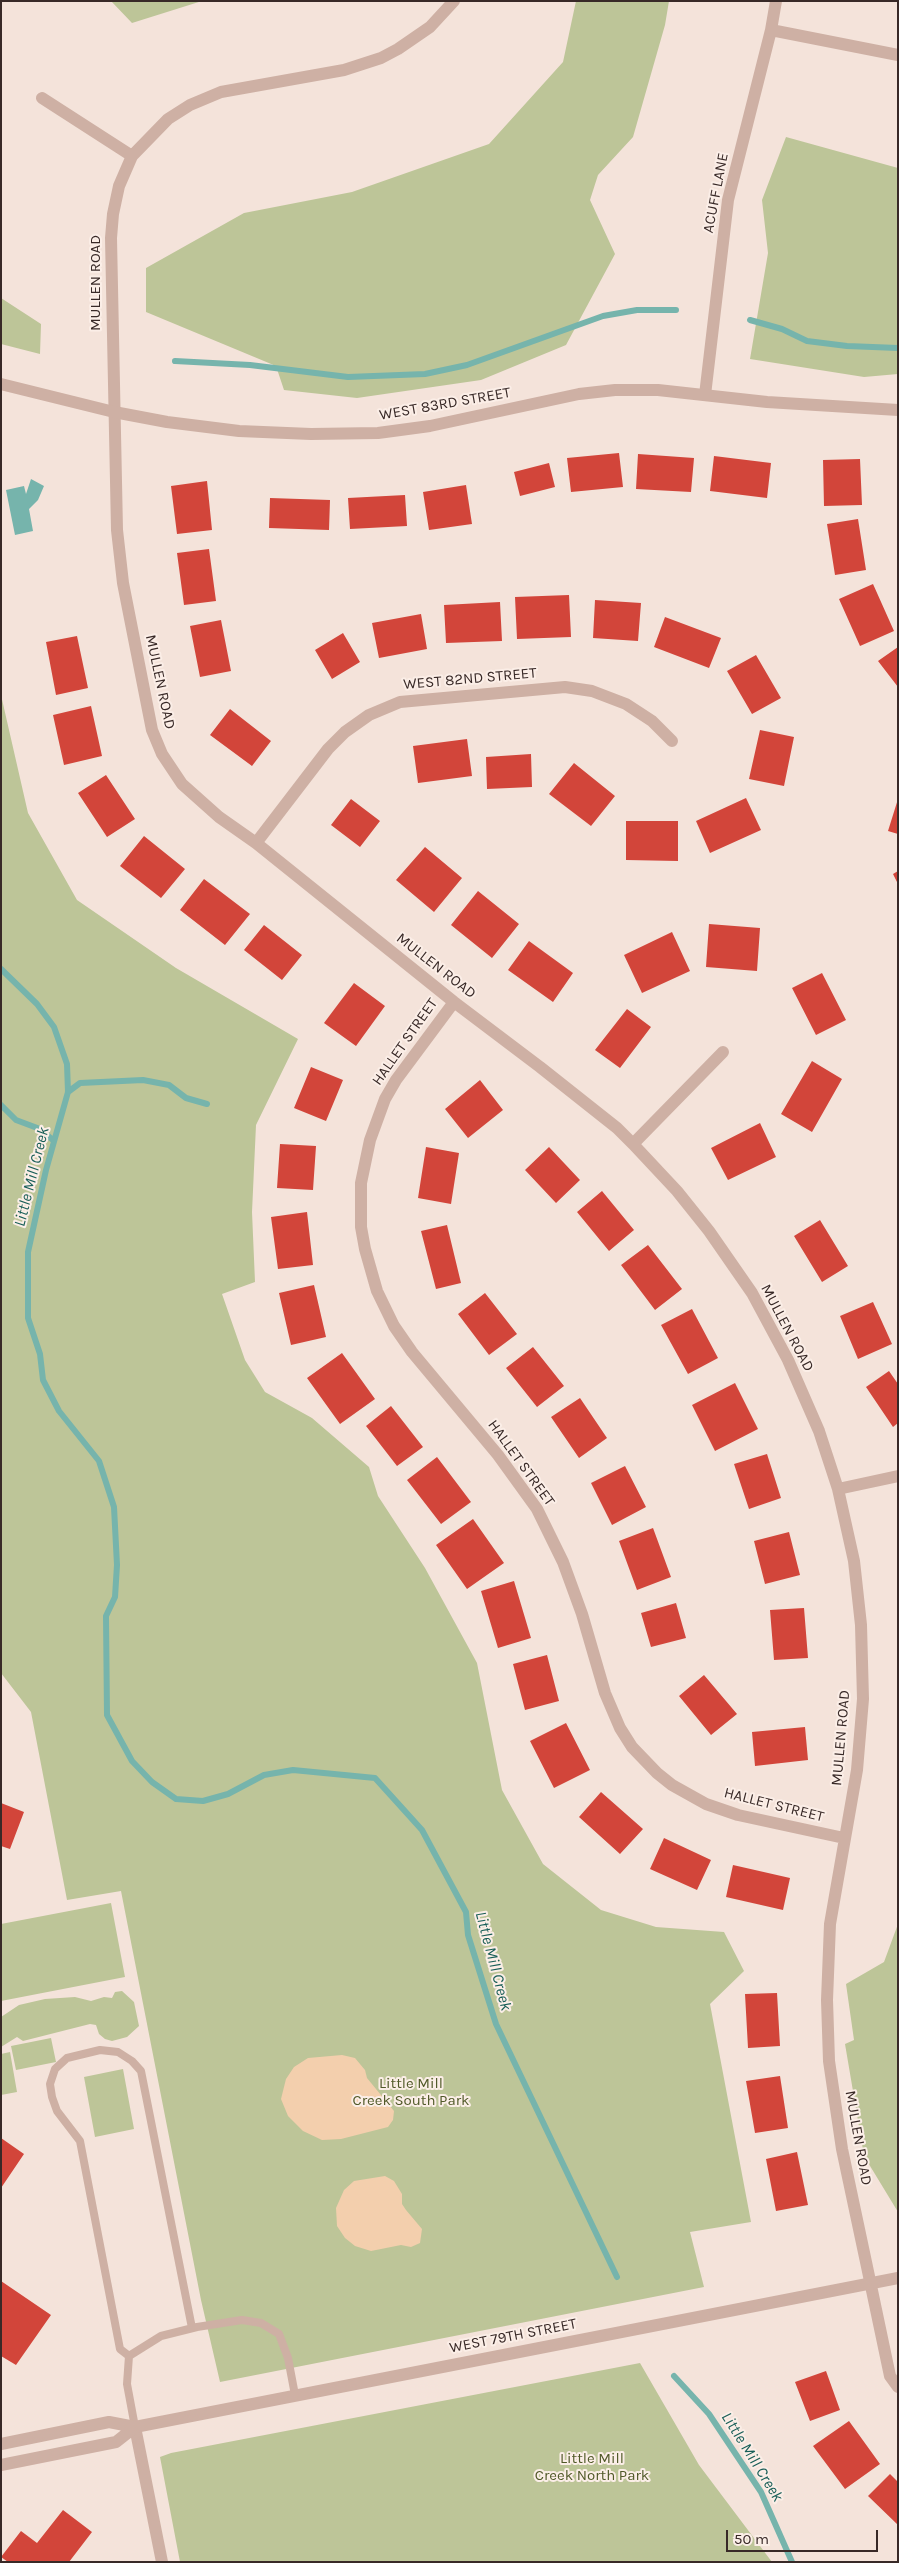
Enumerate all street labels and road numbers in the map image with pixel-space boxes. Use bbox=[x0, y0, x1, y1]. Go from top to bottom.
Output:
street label: ACUFF LANE bbox=[699, 151, 733, 235]
street label: MULLEN ROAD bbox=[87, 235, 105, 331]
street label: WEST 83RD STREET bbox=[378, 384, 512, 424]
street label: MULLEN ROAD bbox=[141, 633, 179, 731]
street label: WEST 82ND STREET bbox=[403, 664, 537, 694]
street label: MULLEN ROAD bbox=[393, 929, 479, 1003]
street label: HALLET STREET bbox=[368, 995, 442, 1089]
street label: MULLEN ROAD bbox=[756, 1281, 818, 1375]
street label: HALLET STREET bbox=[484, 1416, 558, 1510]
street label: MULLEN ROAD bbox=[828, 1689, 854, 1787]
street label: HALLET STREET bbox=[722, 1784, 826, 1826]
street label: MULLEN ROAD bbox=[841, 2089, 875, 2187]
street label: WEST 79TH STREET bbox=[448, 2315, 578, 2357]

